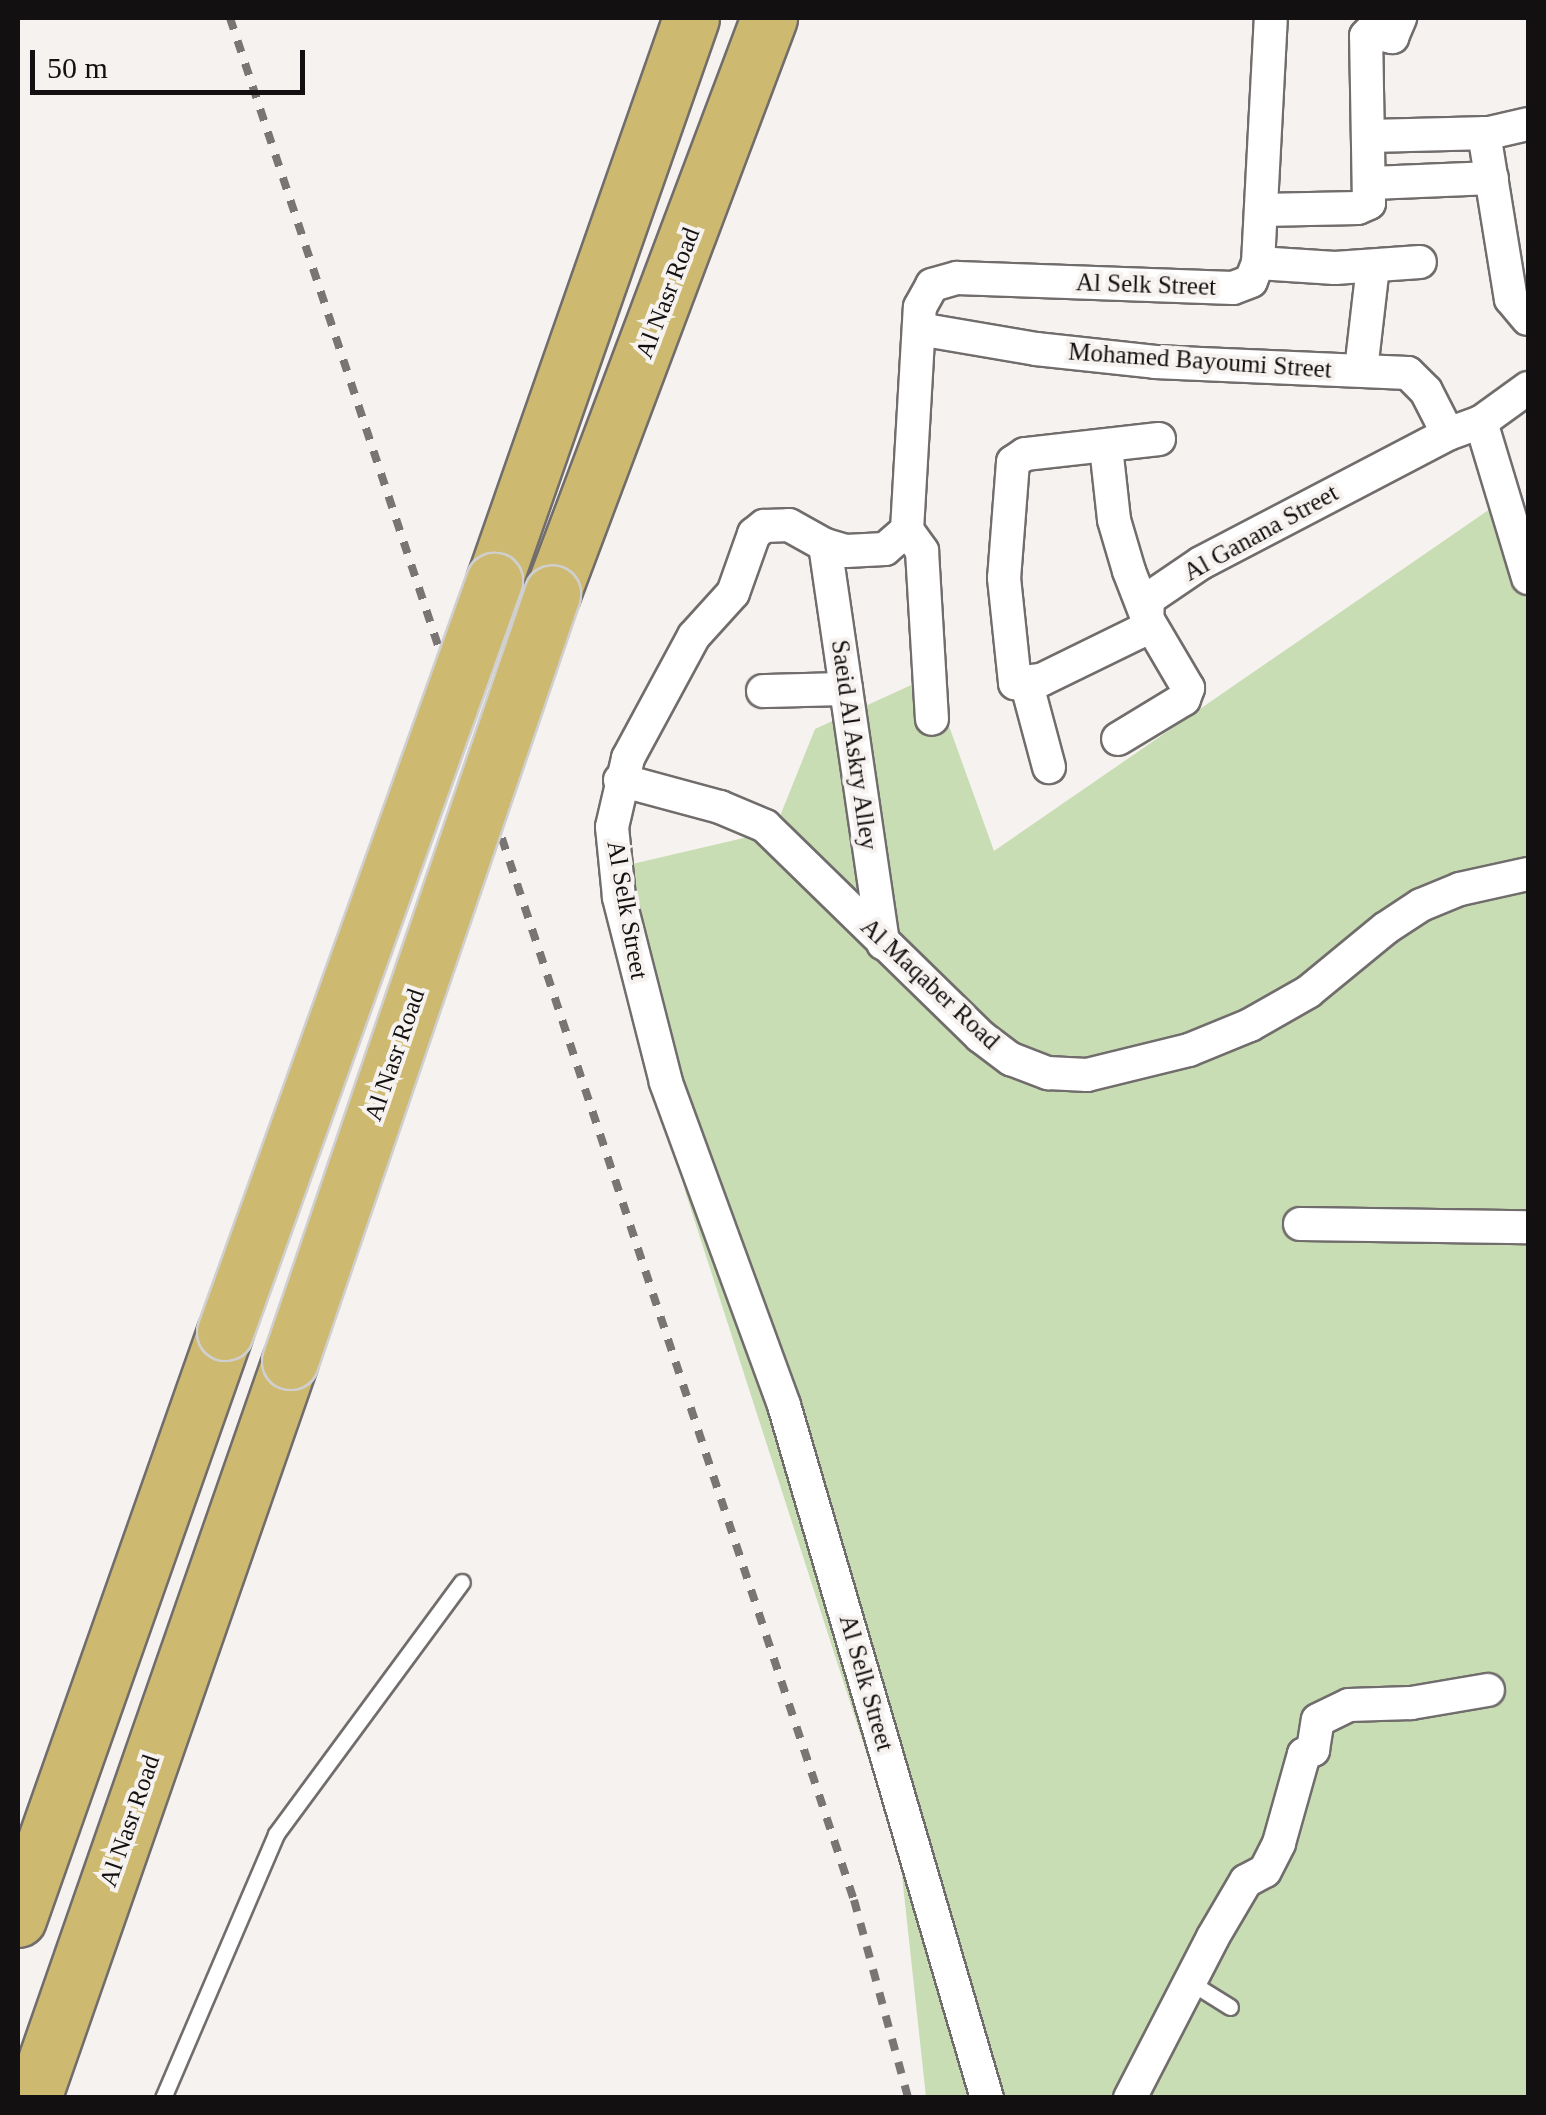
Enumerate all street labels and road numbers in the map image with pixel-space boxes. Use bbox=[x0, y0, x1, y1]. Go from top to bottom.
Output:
street label: Al Nasr Road bbox=[629, 223, 707, 363]
street label: Al Selk Street bbox=[1075, 268, 1217, 302]
street label: Mohamed Bayoumi Street bbox=[1067, 337, 1333, 385]
street label: Al Ganana Street bbox=[1178, 478, 1344, 588]
street label: Saeid Al Askry Alley bbox=[824, 636, 884, 854]
street label: Al Selk Street bbox=[600, 838, 654, 982]
street label: Al Maqaber Road bbox=[854, 912, 1006, 1056]
street label: Al Nasr Road bbox=[358, 985, 432, 1125]
street label: Al Selk Street bbox=[832, 1611, 900, 1755]
street label: Al Nasr Road bbox=[93, 1751, 167, 1891]

